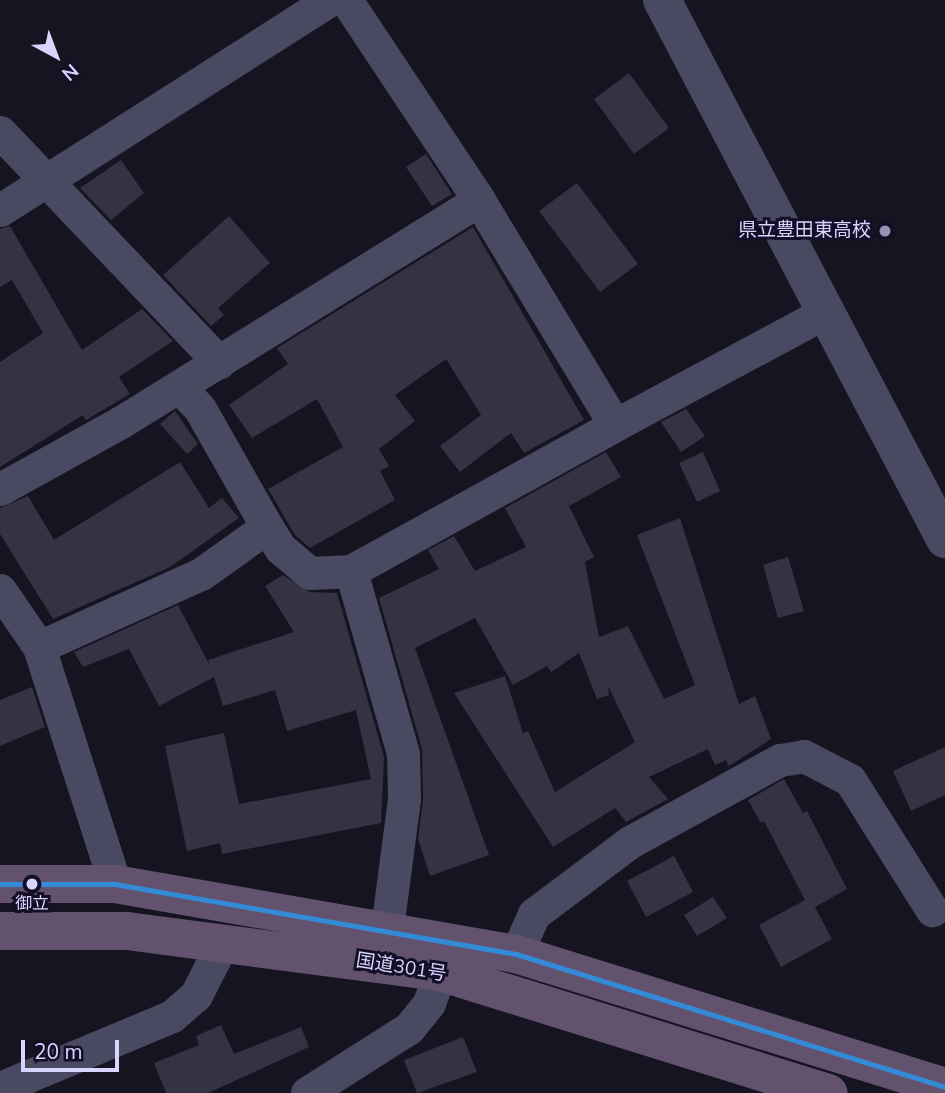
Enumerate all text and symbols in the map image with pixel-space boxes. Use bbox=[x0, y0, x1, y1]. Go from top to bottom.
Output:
north arrow bbox=[21, 21, 91, 91]
text: N bbox=[56, 57, 84, 86]
place label: 県立豊田東高校 bbox=[738, 220, 871, 242]
marker: 県立豊田東高校 bbox=[877, 223, 893, 239]
marker: 御立 bbox=[25, 877, 39, 891]
place label: 御立 bbox=[15, 894, 49, 914]
street label: 国道301号 bbox=[354, 950, 448, 986]
scale bar bbox=[24, 1026, 122, 1070]
text: 20 m bbox=[34, 1038, 83, 1066]

